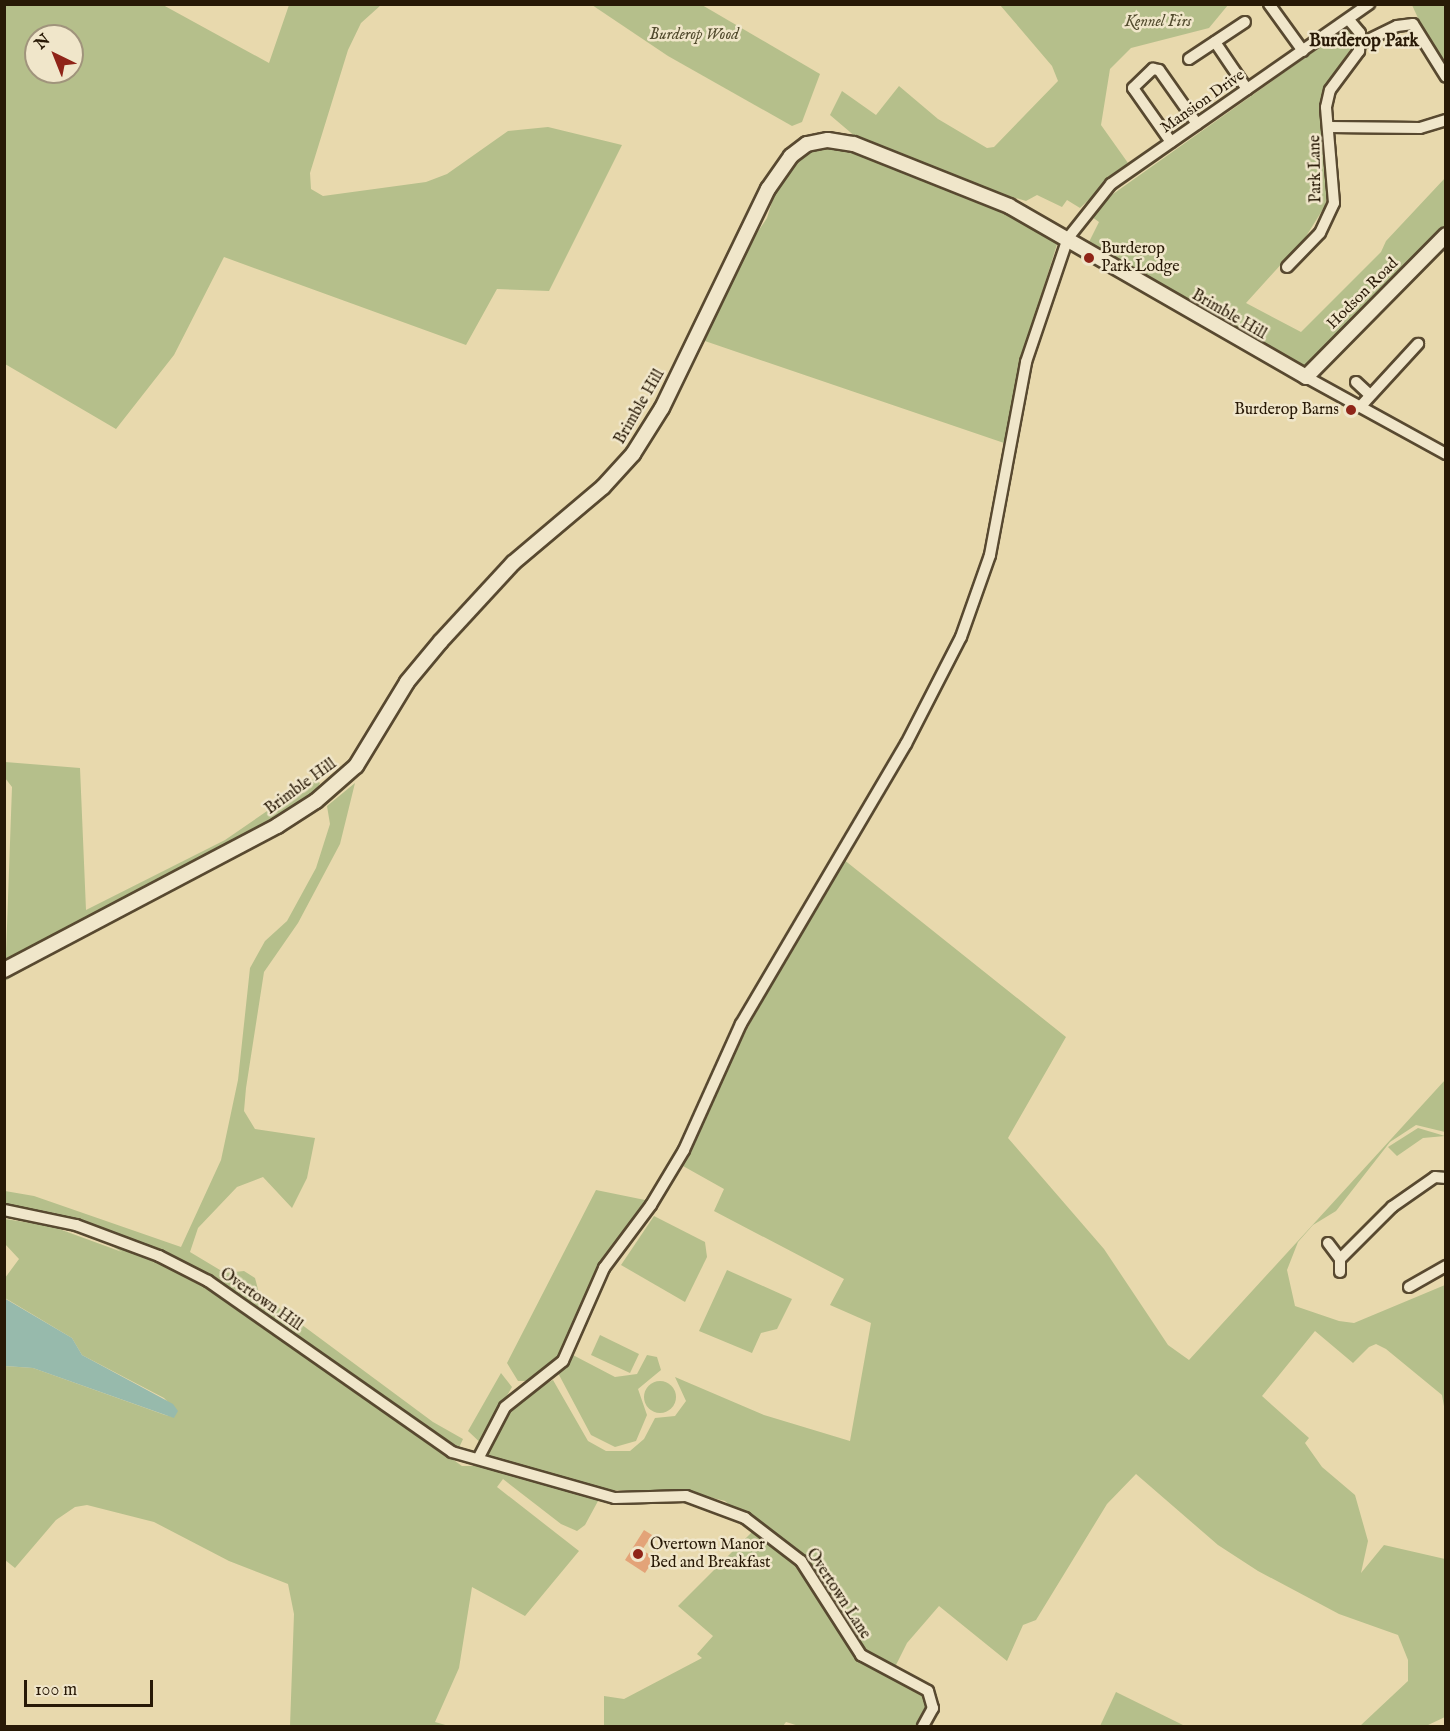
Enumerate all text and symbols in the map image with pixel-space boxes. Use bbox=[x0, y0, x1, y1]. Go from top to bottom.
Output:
park label: Kennel Firs bbox=[1125, 12, 1191, 32]
north arrow bbox=[24, 24, 84, 84]
park label: Burderop Wood bbox=[649, 25, 739, 45]
text: N bbox=[31, 30, 55, 54]
district label: Burderop Park bbox=[1309, 31, 1419, 53]
street label: Mansion Drive bbox=[1157, 66, 1249, 138]
street label: Park Lane bbox=[1306, 135, 1326, 203]
place label: Burderop Park Lodge bbox=[1101, 239, 1180, 277]
marker: Burderop Park Lodge bbox=[1082, 251, 1096, 265]
street label: Hodson Road bbox=[1323, 254, 1403, 334]
street label: Brimble Hill bbox=[1188, 286, 1270, 344]
street label: Brimble Hill bbox=[611, 366, 669, 448]
place label: Burderop Barns bbox=[1234, 400, 1339, 420]
marker: Burderop Barns bbox=[1344, 403, 1358, 417]
street label: Brimble Hill bbox=[262, 755, 340, 819]
street label: Overtown Hill bbox=[216, 1264, 306, 1336]
place label: Overtown Manor Bed and Breakfast bbox=[650, 1535, 771, 1573]
street label: Overtown Lane bbox=[802, 1545, 874, 1643]
marker: Overtown Manor Bed and Breakfast bbox=[631, 1547, 645, 1561]
scale bar bbox=[27, 1668, 156, 1706]
text: 100 m bbox=[35, 1679, 77, 1702]

